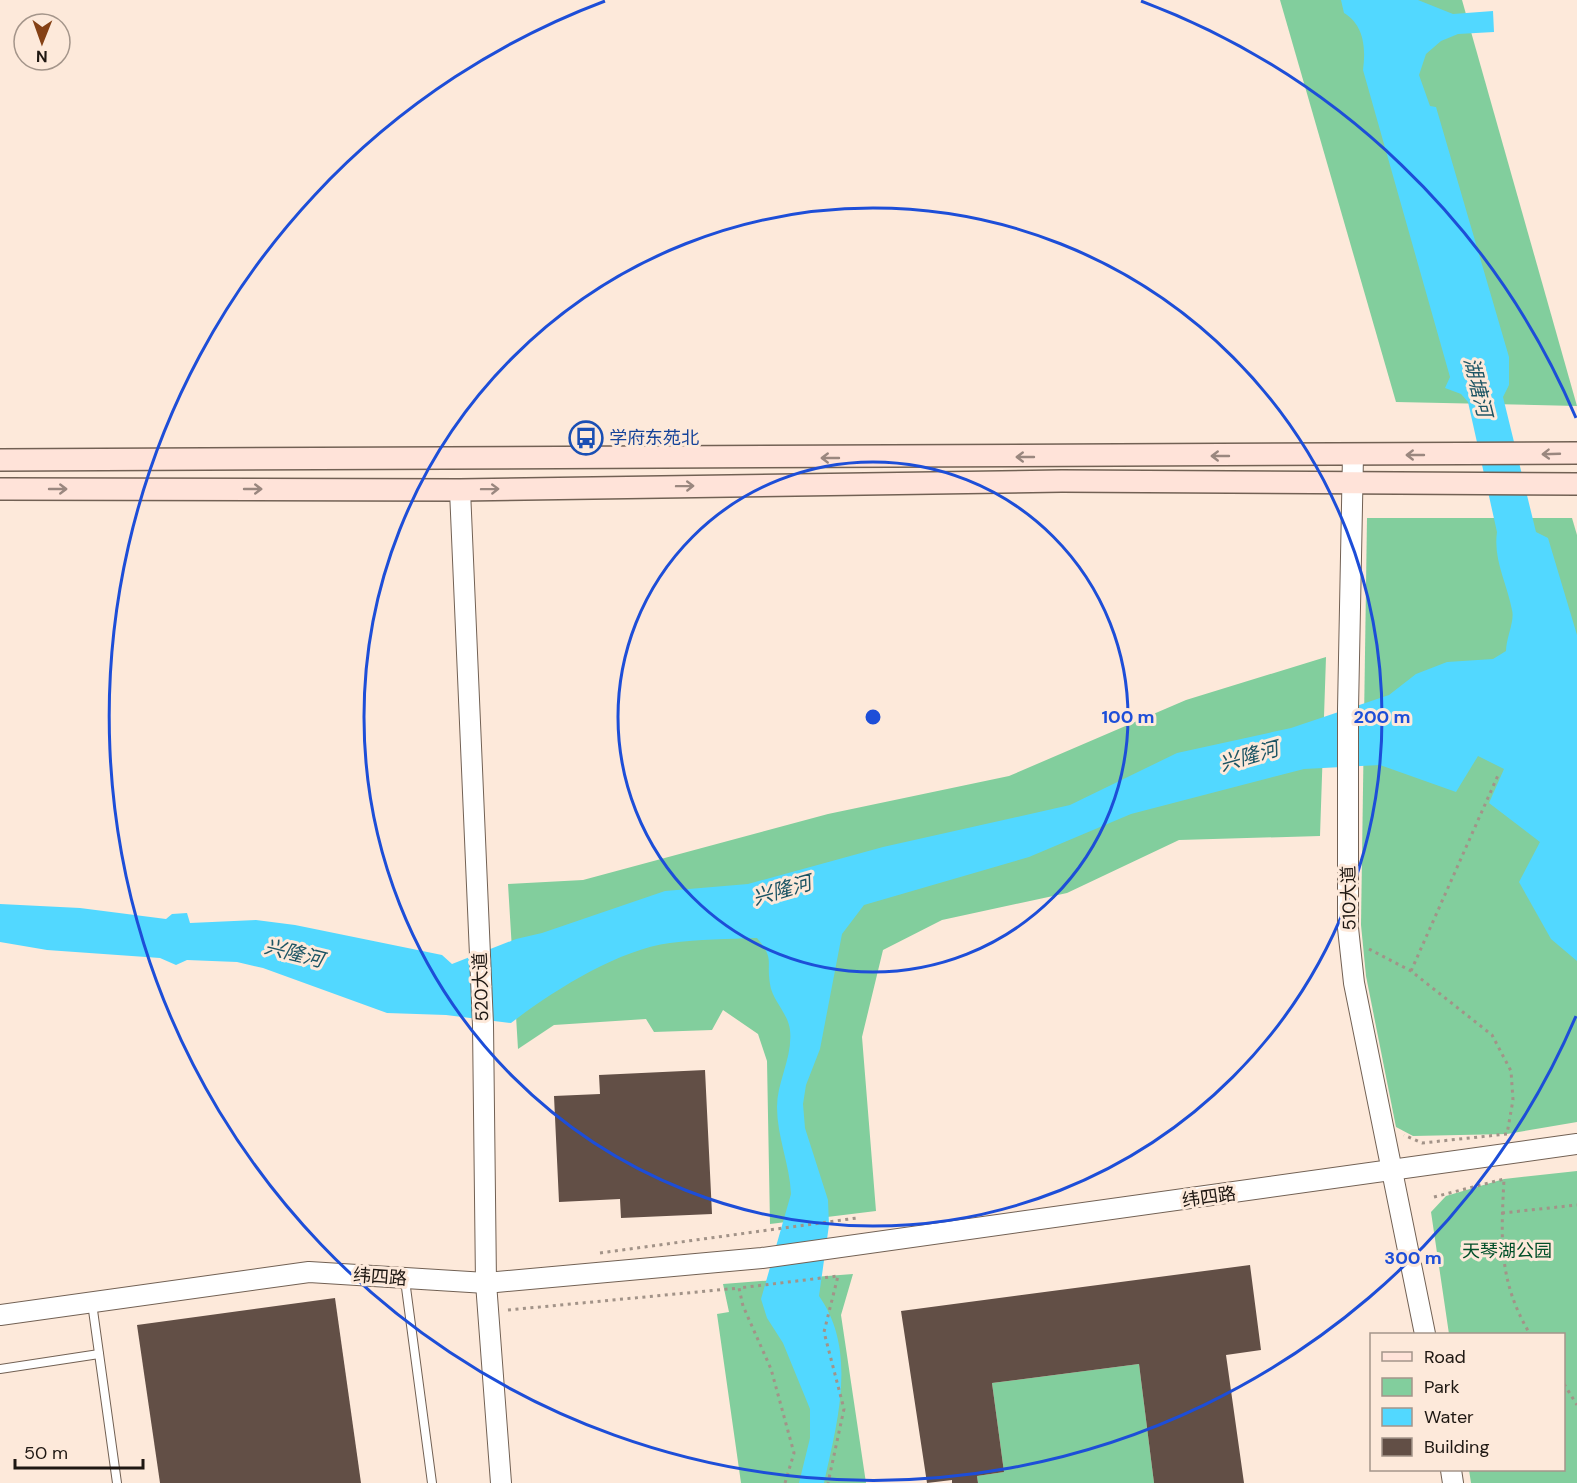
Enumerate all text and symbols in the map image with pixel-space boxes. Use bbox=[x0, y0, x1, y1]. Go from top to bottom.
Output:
north arrow bbox=[12, 12, 72, 72]
text: N bbox=[36, 46, 48, 67]
water label: 湖塘河 bbox=[1458, 355, 1499, 423]
bus stop icon: 学府东苑北 bbox=[568, 420, 604, 456]
place label: 学府东苑北 bbox=[609, 426, 699, 450]
one-way arrow bbox=[1541, 448, 1561, 459]
one-way arrow bbox=[1405, 449, 1425, 461]
one-way arrow bbox=[1210, 450, 1230, 462]
one-way arrow bbox=[1015, 451, 1035, 463]
one-way arrow bbox=[820, 452, 840, 464]
one-way arrow bbox=[675, 481, 695, 492]
one-way arrow bbox=[48, 483, 68, 495]
one-way arrow bbox=[243, 483, 263, 495]
one-way arrow bbox=[480, 484, 500, 495]
text: 100 m bbox=[1101, 705, 1155, 729]
text: 200 m bbox=[1354, 705, 1410, 729]
centre of rings bbox=[863, 707, 883, 727]
water label: 兴隆河 bbox=[1217, 734, 1285, 777]
street label: 510大道 bbox=[1336, 865, 1362, 931]
water label: 兴隆河 bbox=[750, 868, 818, 911]
water label: 兴隆河 bbox=[262, 933, 330, 974]
street label: 520大道 bbox=[468, 952, 494, 1022]
street label: 纬四路 bbox=[1181, 1181, 1237, 1213]
park label: 天琴湖公园 bbox=[1462, 1239, 1552, 1263]
text: 300 m bbox=[1384, 1246, 1442, 1270]
street label: 纬四路 bbox=[352, 1263, 408, 1291]
legend bbox=[1370, 1333, 1565, 1471]
text: Road bbox=[1424, 1345, 1466, 1369]
text: Park bbox=[1424, 1375, 1460, 1399]
text: Water bbox=[1424, 1405, 1474, 1429]
scale bar bbox=[15, 1432, 142, 1470]
text: Building bbox=[1424, 1435, 1489, 1459]
text: 50 m bbox=[24, 1441, 68, 1465]

